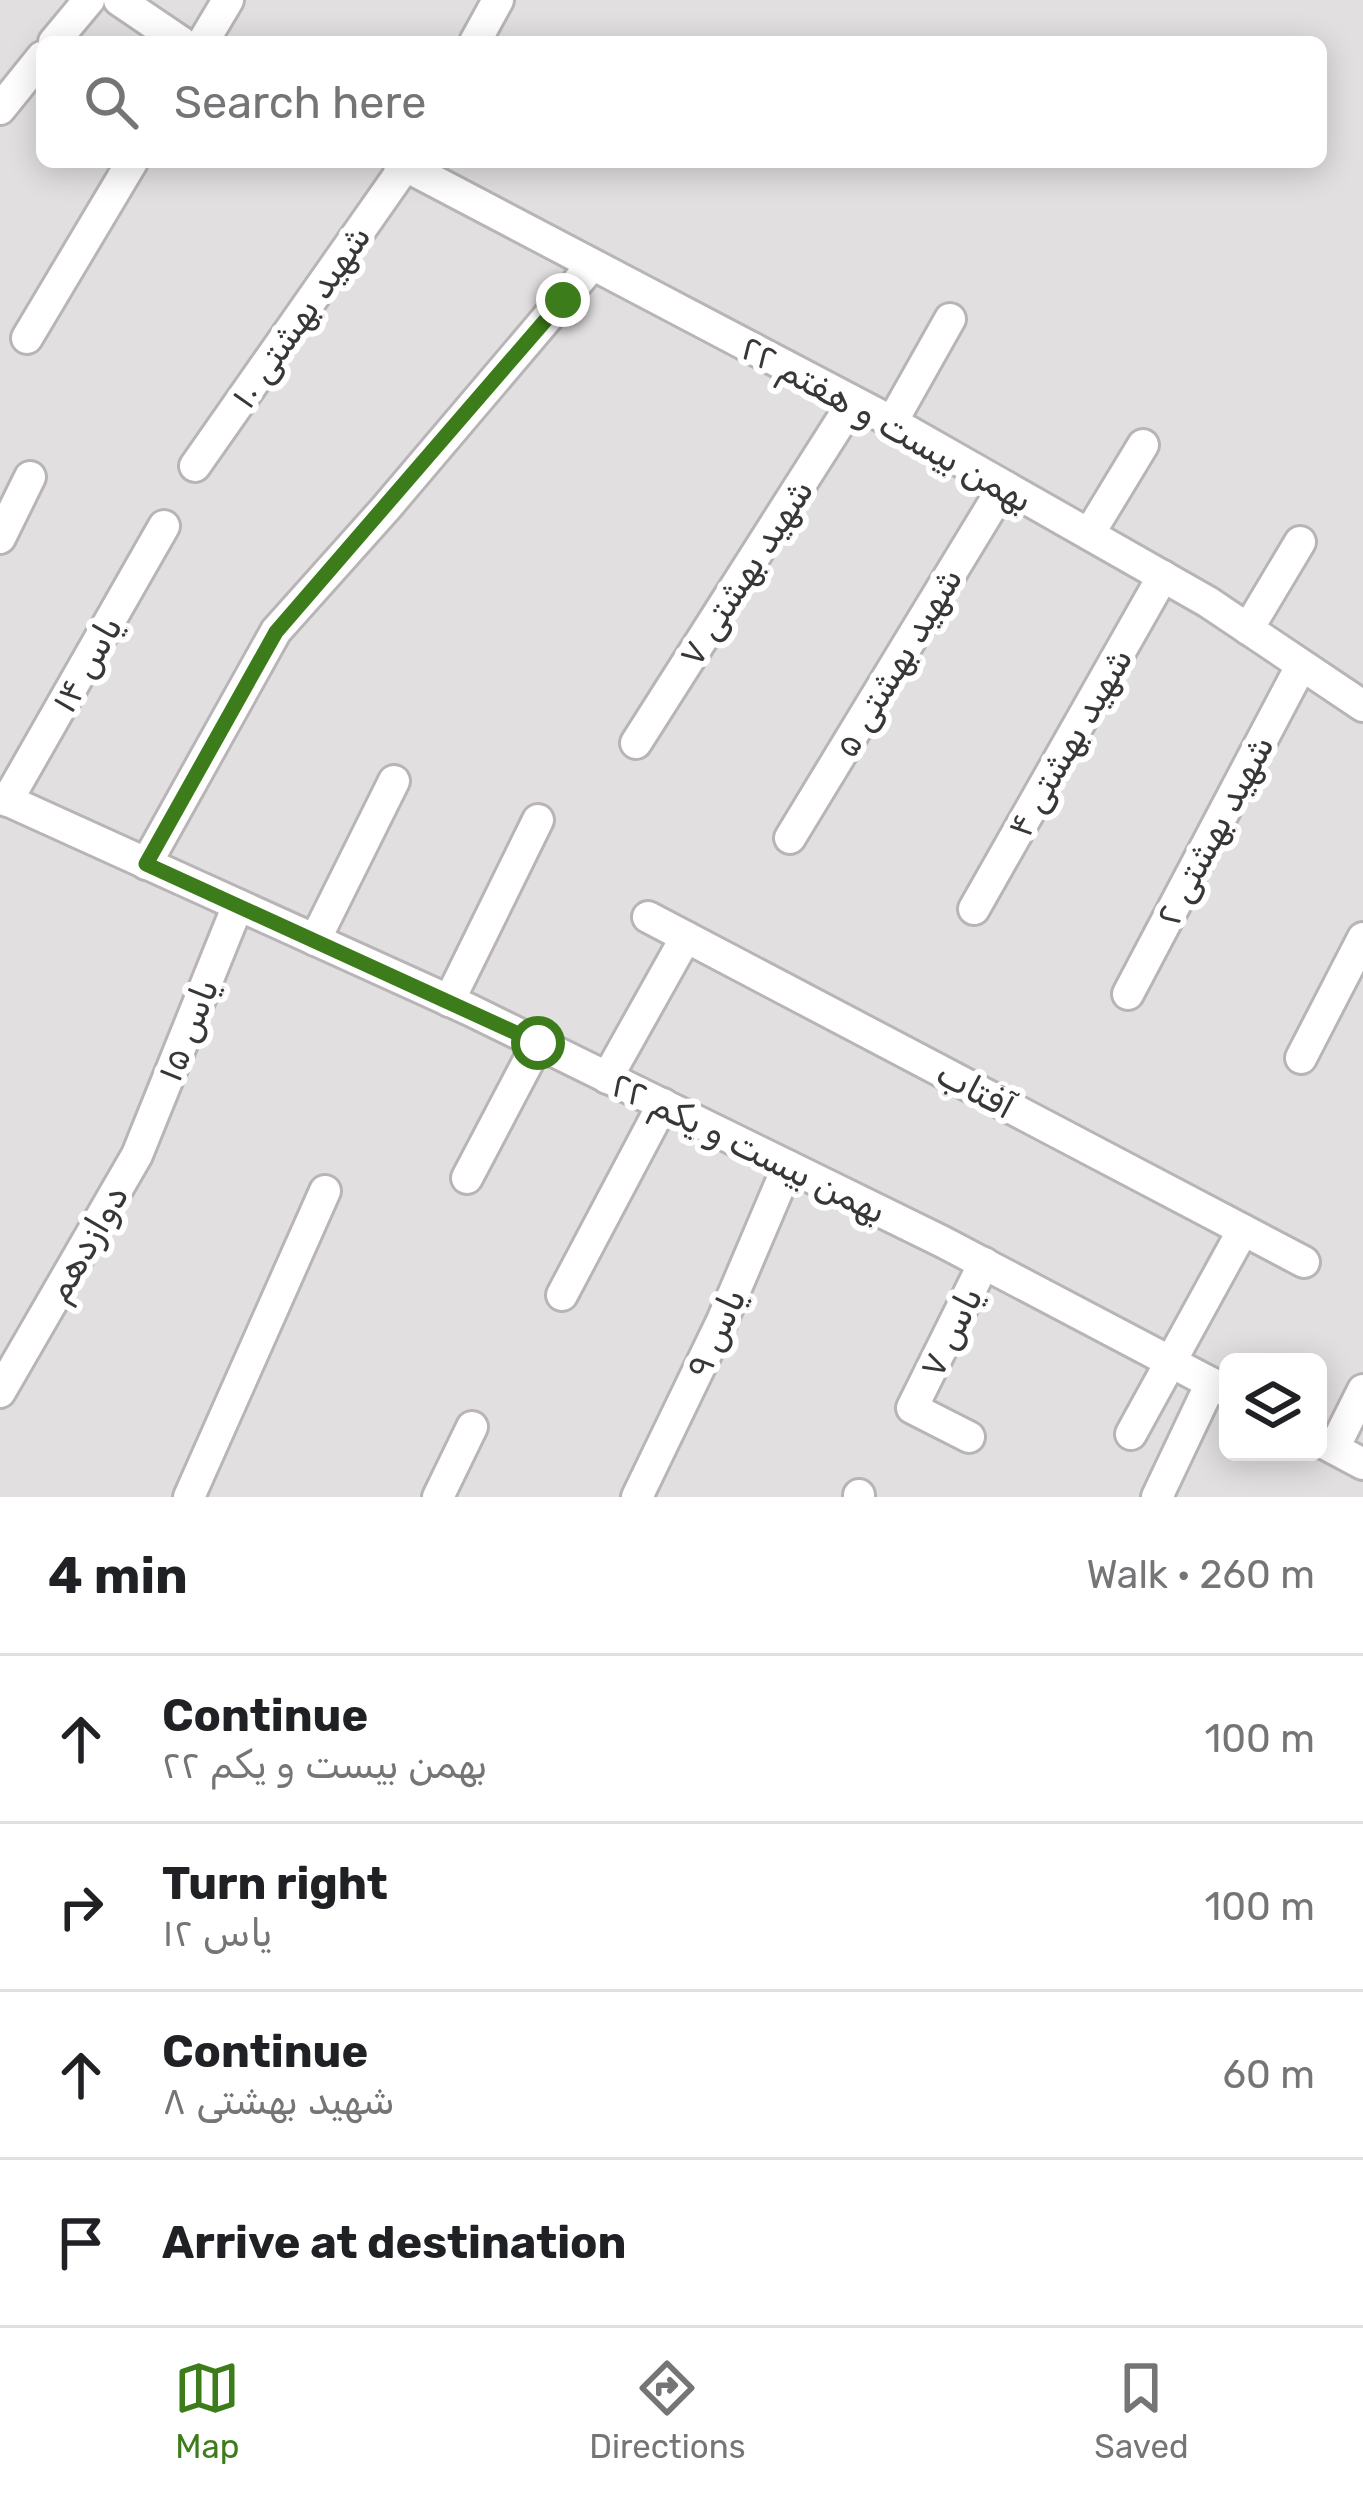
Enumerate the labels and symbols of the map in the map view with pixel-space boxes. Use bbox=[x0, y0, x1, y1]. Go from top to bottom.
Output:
street label: شهید بهشتی ۱۰ bbox=[221, 216, 380, 417]
route end bbox=[536, 273, 590, 327]
street label: ۲۲ بهمن بیست و هفتم bbox=[732, 325, 1040, 523]
street label: شهید بهشتی ۷ bbox=[669, 470, 822, 674]
street label: شهید بهشتی ۵ bbox=[824, 559, 971, 765]
street label: یاس ۱۴ bbox=[42, 608, 131, 720]
street label: شهید بهشتی ۴ bbox=[998, 640, 1141, 845]
street label: شهید بهشتی ۲ bbox=[1146, 728, 1283, 933]
street label: یاس ۱۵ bbox=[148, 973, 227, 1088]
route start bbox=[511, 1016, 565, 1070]
street label: آفتاب bbox=[929, 1051, 1023, 1128]
street label: ۲۲ بهمن بیست و یکم bbox=[603, 1062, 893, 1234]
street label: دوازدهم bbox=[36, 1177, 139, 1310]
street label: یاس ۷ bbox=[910, 1280, 991, 1385]
street label: یاس ۹ bbox=[676, 1282, 755, 1385]

